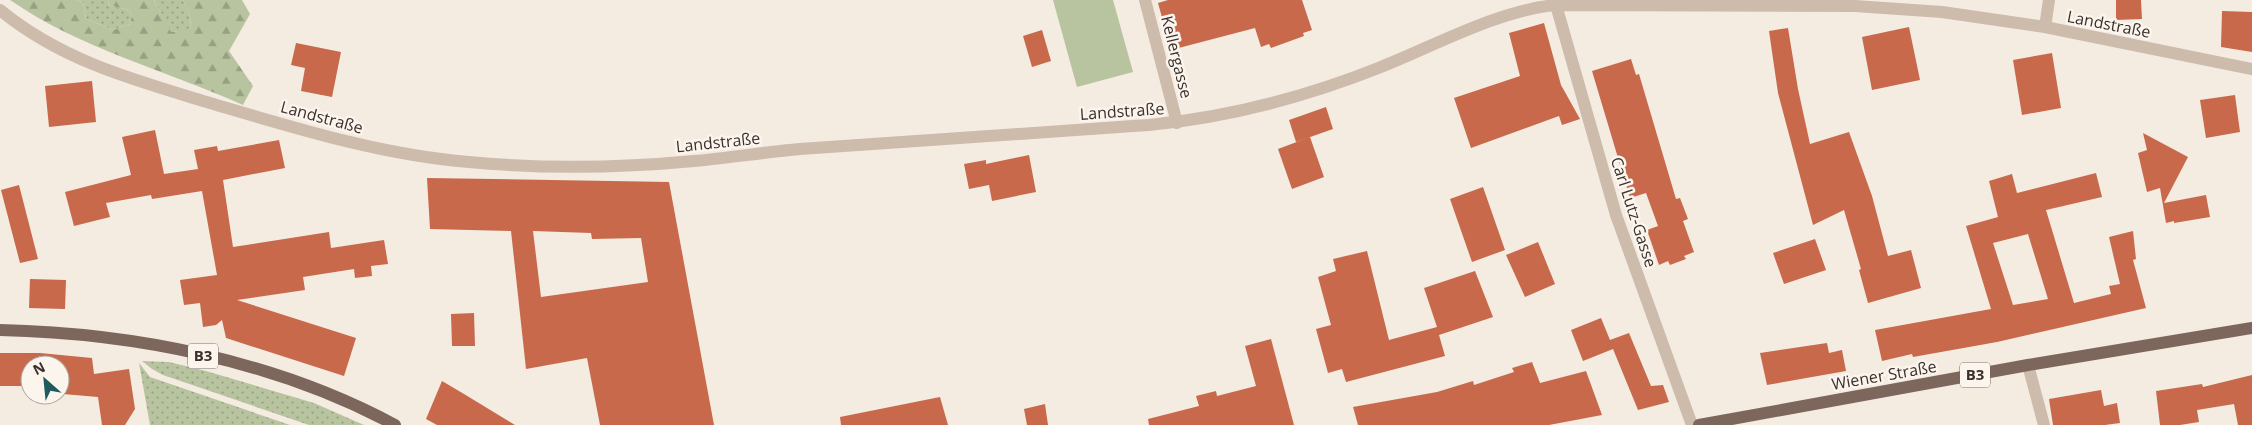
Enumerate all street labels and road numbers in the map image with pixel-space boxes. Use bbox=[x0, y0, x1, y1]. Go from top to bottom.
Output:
street label: Landstraße bbox=[2065, 5, 2153, 43]
street label: Kellergasse bbox=[1156, 13, 1198, 101]
street label: Landstraße bbox=[278, 95, 366, 139]
street label: Landstraße bbox=[1079, 97, 1165, 125]
street label: Landstraße bbox=[675, 127, 761, 157]
street label: Carl Lutz-Gasse bbox=[1606, 154, 1662, 270]
road number: B3 bbox=[188, 344, 218, 368]
street label: Wiener Straße bbox=[1830, 355, 1938, 395]
road number: B3 bbox=[1960, 362, 1990, 388]

